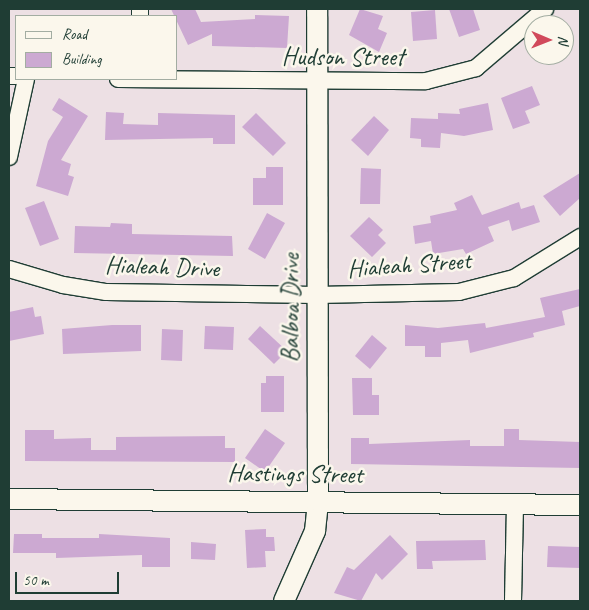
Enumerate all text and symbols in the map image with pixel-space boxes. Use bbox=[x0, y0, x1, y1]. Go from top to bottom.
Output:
legend bbox=[15, 15, 178, 80]
north arrow bbox=[524, 15, 574, 65]
text: Road bbox=[62, 25, 87, 44]
text: N bbox=[555, 36, 572, 45]
street label: Hudson Street bbox=[282, 42, 404, 72]
text: Building bbox=[62, 50, 101, 69]
street label: Hialeah Street bbox=[346, 246, 472, 284]
street label: Hialeah Drive bbox=[104, 250, 220, 284]
street label: Balboa Drive bbox=[276, 253, 306, 363]
street label: Hastings Street bbox=[227, 458, 363, 490]
scale bar bbox=[18, 562, 121, 594]
text: 50 m bbox=[23, 571, 49, 590]

